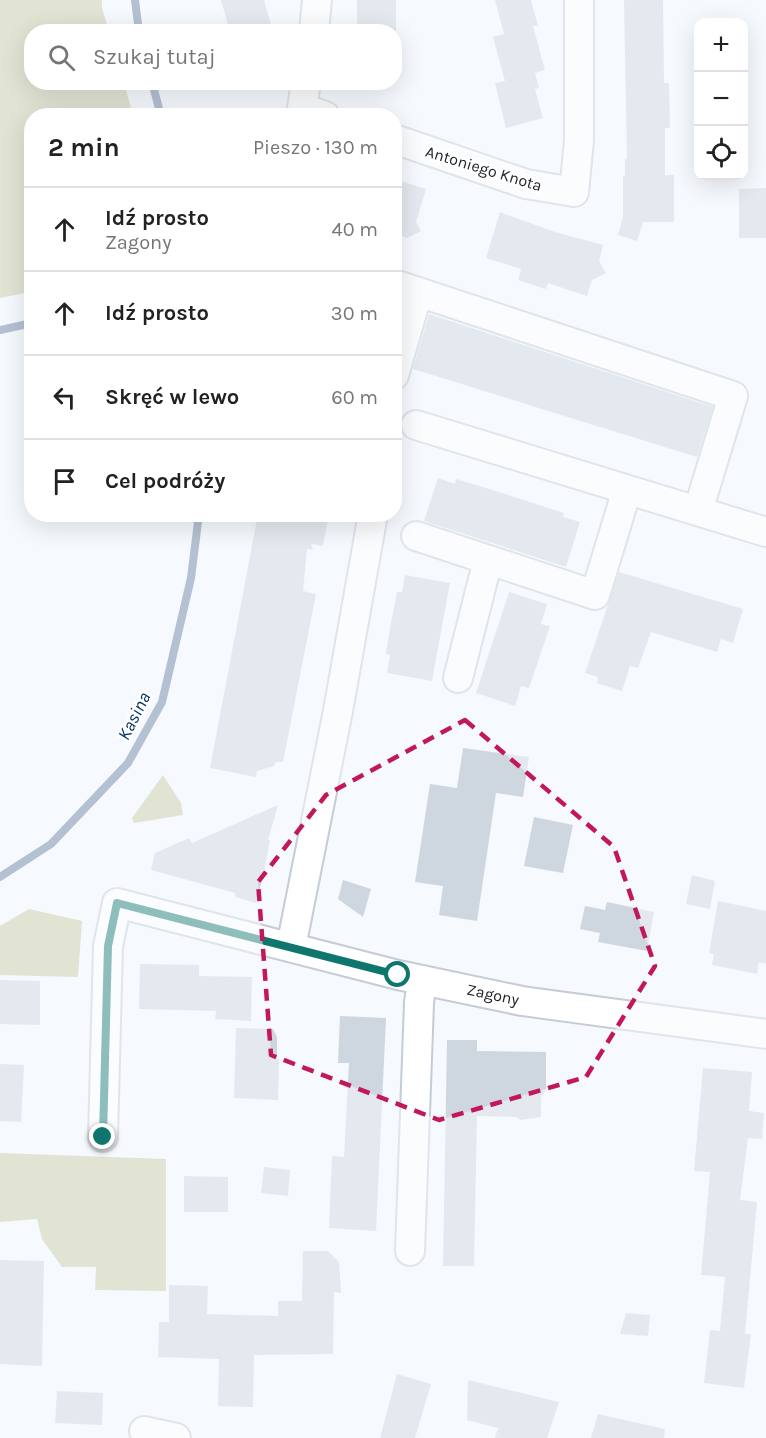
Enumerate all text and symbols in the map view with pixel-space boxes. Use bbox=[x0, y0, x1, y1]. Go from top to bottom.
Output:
map controls bbox=[694, 18, 748, 180]
button: + bbox=[694, 18, 748, 72]
search box bbox=[24, 24, 402, 90]
icon: search bbox=[45, 41, 78, 74]
text: Szukaj tutaj bbox=[93, 44, 216, 70]
button: − bbox=[694, 72, 748, 126]
button: locate bbox=[694, 126, 748, 180]
text: 2 min bbox=[48, 132, 120, 163]
text: Pieszo · 130 m bbox=[253, 136, 378, 159]
street label: Antoniego Knota bbox=[423, 142, 544, 195]
text: Idź prosto bbox=[105, 205, 209, 231]
icon: ahead bbox=[48, 213, 81, 246]
text: 40 m bbox=[332, 218, 378, 241]
text: Zagony bbox=[105, 231, 171, 254]
icon: ahead bbox=[48, 297, 81, 330]
text: Idź prosto bbox=[105, 300, 209, 326]
text: 30 m bbox=[331, 302, 378, 325]
icon: left bbox=[48, 381, 81, 414]
text: Skręć w lewo bbox=[105, 384, 239, 410]
text: 60 m bbox=[331, 386, 378, 409]
icon: arrive bbox=[48, 465, 81, 498]
text: Cel podróży bbox=[105, 468, 225, 494]
water label: Kasina bbox=[113, 688, 155, 744]
route start bbox=[384, 961, 410, 987]
street label: Zagony bbox=[465, 980, 521, 1009]
route end bbox=[89, 1123, 115, 1149]

